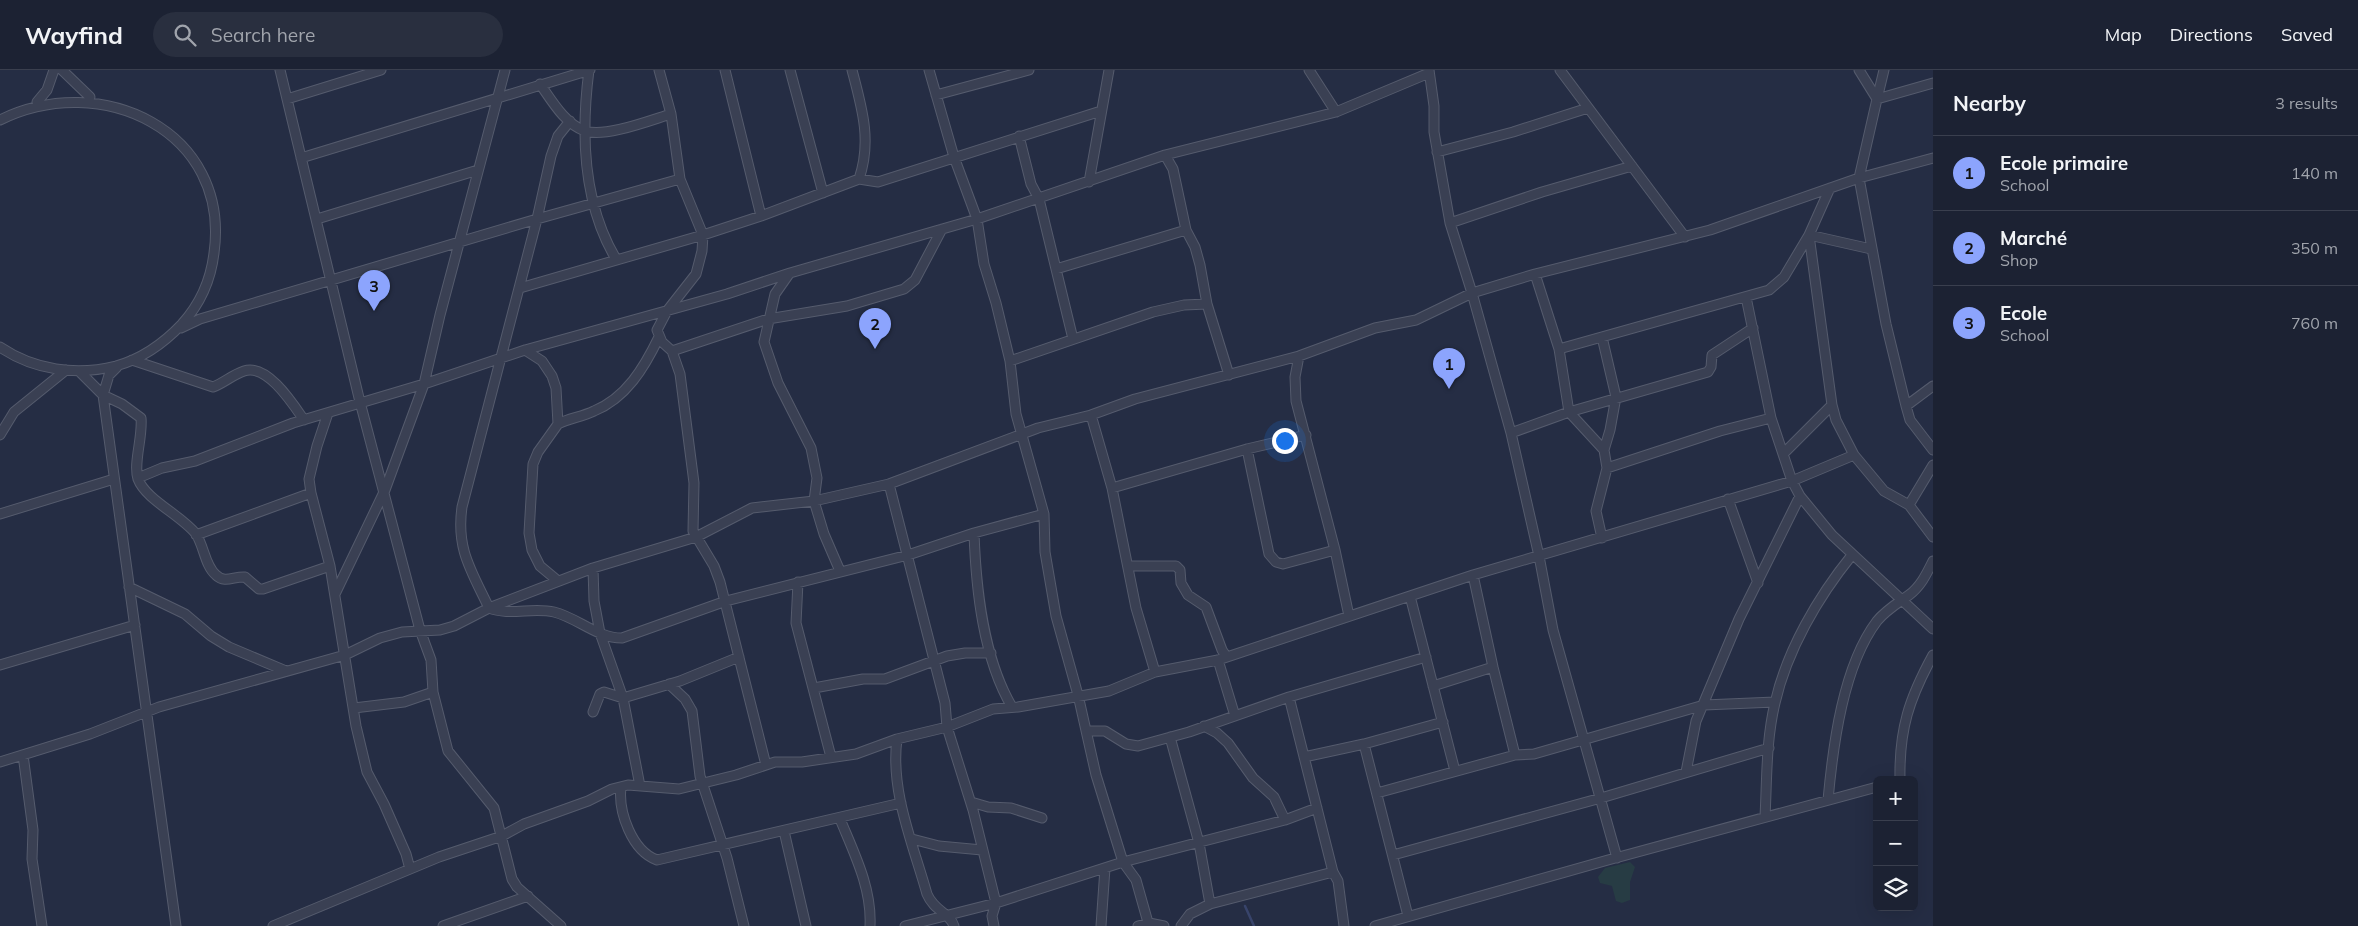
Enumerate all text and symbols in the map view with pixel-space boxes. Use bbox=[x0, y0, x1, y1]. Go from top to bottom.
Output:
search box bbox=[153, 12, 503, 57]
text: Wayfind bbox=[25, 20, 123, 50]
icon: search bbox=[171, 21, 199, 49]
text: Search here bbox=[211, 23, 315, 47]
text: Map bbox=[2105, 23, 2142, 46]
text: Directions bbox=[2170, 23, 2253, 46]
text: Saved bbox=[2281, 23, 2333, 46]
text: Nearby bbox=[1953, 90, 2026, 116]
text: 3 results bbox=[2275, 93, 2338, 113]
text: Ecole primaire bbox=[2000, 151, 2128, 175]
text: 1 bbox=[1964, 163, 1974, 183]
text: 140 m bbox=[2291, 163, 2338, 183]
text: School bbox=[2000, 175, 2049, 195]
text: Marché bbox=[2000, 226, 2067, 250]
text: 2 bbox=[1964, 238, 1974, 258]
text: 350 m bbox=[2291, 238, 2338, 258]
text: Shop bbox=[2000, 250, 2038, 270]
pin: 3 bbox=[358, 270, 390, 311]
text: Ecole bbox=[2000, 301, 2047, 325]
pin: 2 bbox=[859, 308, 891, 349]
text: 3 bbox=[1964, 313, 1974, 333]
text: 760 m bbox=[2291, 313, 2338, 333]
text: School bbox=[2000, 325, 2049, 345]
pin: 1 bbox=[1433, 348, 1465, 389]
your location bbox=[1272, 428, 1298, 454]
map controls bbox=[1873, 776, 1918, 911]
button: + bbox=[1873, 776, 1918, 821]
button: − bbox=[1873, 821, 1918, 866]
button: layers bbox=[1873, 866, 1918, 911]

